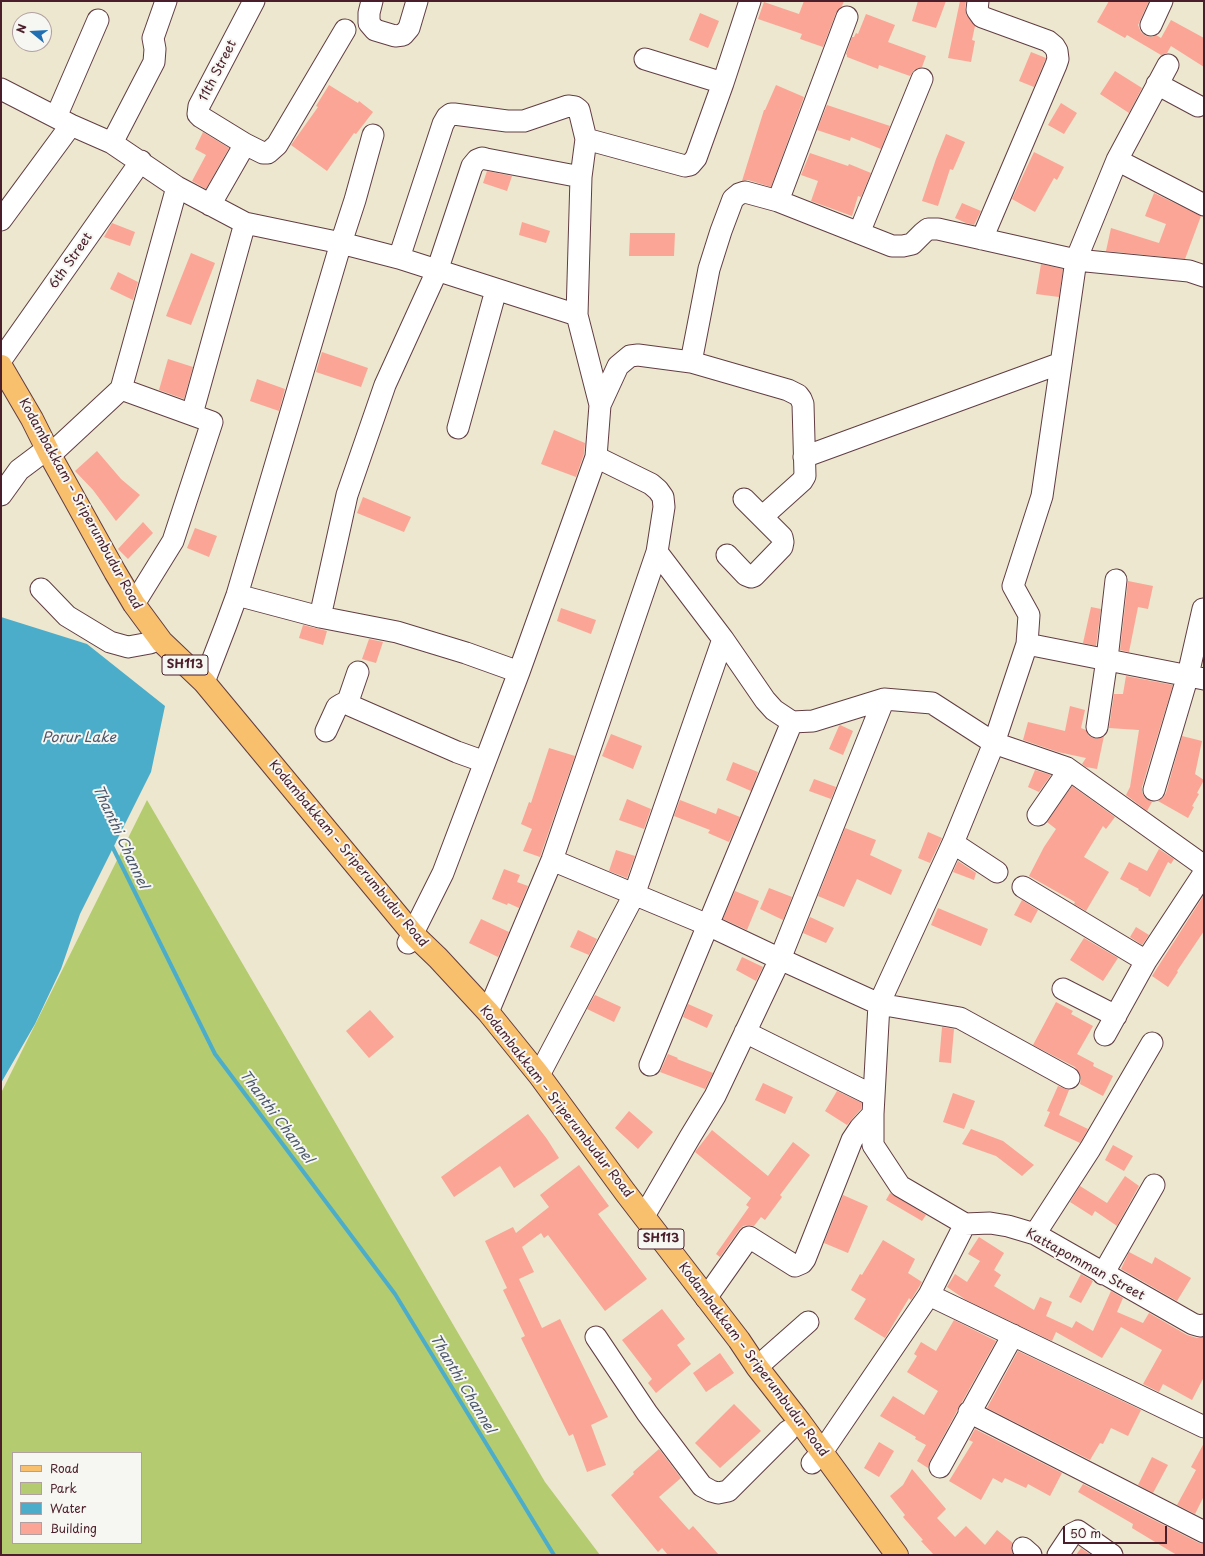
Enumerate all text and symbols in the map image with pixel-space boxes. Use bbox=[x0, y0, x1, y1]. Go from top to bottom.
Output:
north arrow bbox=[12, 12, 52, 52]
text: N bbox=[12, 22, 30, 35]
street label: 11th Street bbox=[196, 38, 240, 104]
street label: 6th Street bbox=[46, 230, 96, 292]
street label: Kodambakkam – Sriperumbudur Road bbox=[15, 396, 145, 612]
road number: SH113 bbox=[162, 655, 208, 675]
water label: Porur Lake bbox=[42, 730, 116, 746]
street label: Kodambakkam – Sriperumbudur Road bbox=[265, 757, 431, 951]
water label: Thanthi Channel bbox=[89, 783, 151, 891]
street label: Kodambakkam – Sriperumbudur Road bbox=[476, 1003, 636, 1201]
water label: Thanthi Channel bbox=[235, 1067, 317, 1167]
street label: Kattapomman Street bbox=[1023, 1226, 1147, 1304]
road number: SH113 bbox=[638, 1229, 684, 1249]
street label: Kodambakkam – Sriperumbudur Road bbox=[675, 1260, 831, 1460]
water label: Thanthi Channel bbox=[426, 1332, 498, 1436]
legend bbox=[12, 1452, 142, 1544]
text: Road bbox=[50, 1459, 79, 1477]
text: Park bbox=[50, 1479, 77, 1497]
text: Water bbox=[50, 1499, 86, 1517]
scale bar bbox=[1065, 1518, 1169, 1544]
text: Building bbox=[50, 1519, 97, 1537]
text: 50 m bbox=[1070, 1524, 1101, 1542]

